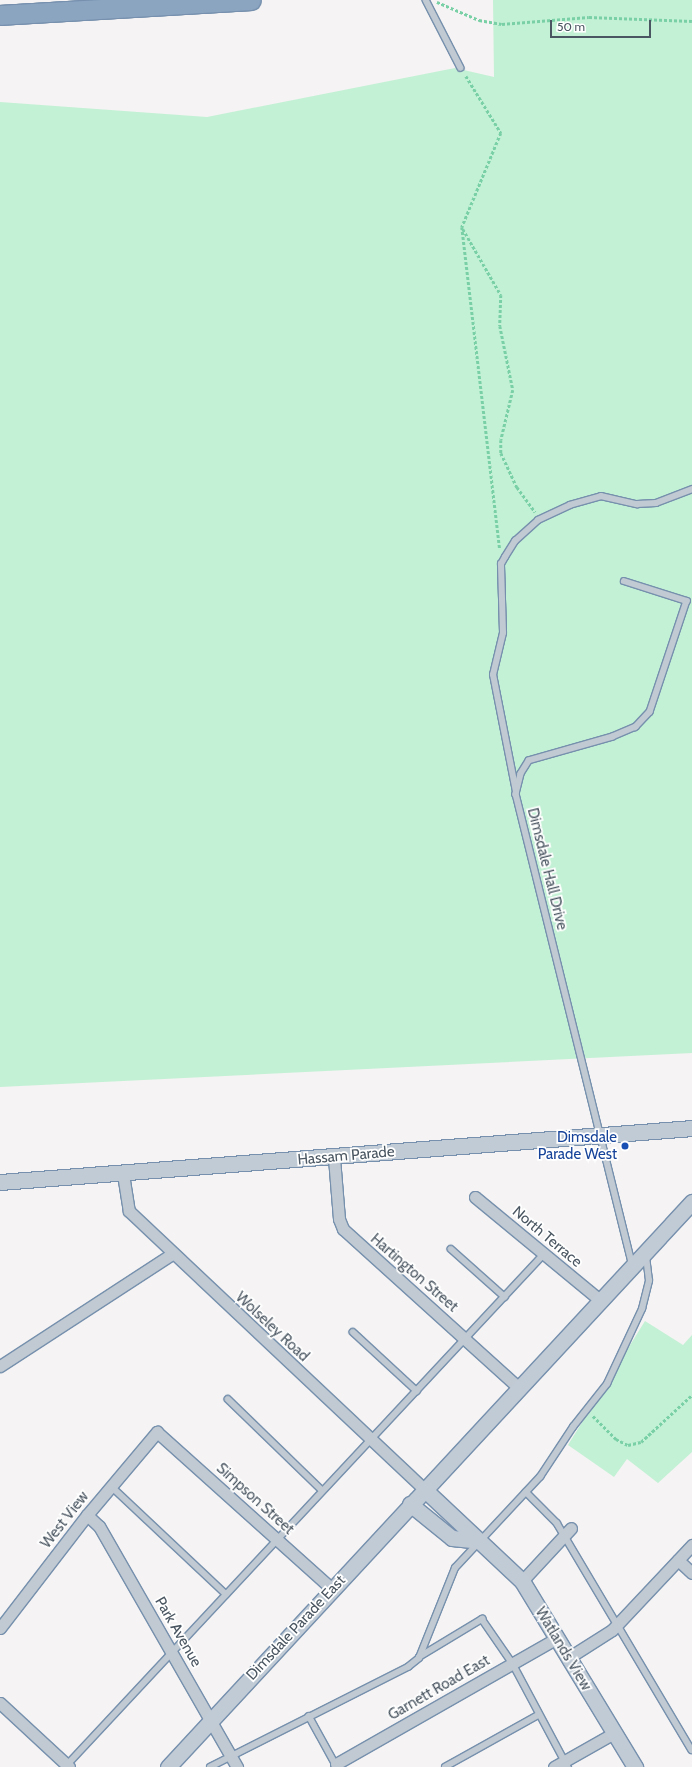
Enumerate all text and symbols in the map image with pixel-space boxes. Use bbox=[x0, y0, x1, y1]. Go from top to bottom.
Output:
scale bar bbox=[552, 12, 653, 38]
text: 50 m bbox=[557, 19, 585, 34]
street label: Dimsdale Hall Drive bbox=[523, 806, 571, 932]
place label: Dimsdale Parade West bbox=[538, 1128, 617, 1163]
marker: Dimsdale Parade West bbox=[620, 1141, 630, 1151]
street label: Hassam Parade bbox=[297, 1143, 395, 1169]
street label: North Terrace bbox=[509, 1203, 585, 1271]
street label: Hartington Street bbox=[367, 1230, 461, 1316]
street label: Wolseley Road bbox=[232, 1288, 312, 1366]
street label: Simpson Street bbox=[213, 1459, 297, 1539]
street label: West View bbox=[37, 1488, 93, 1552]
street label: Dimsdale Parade East bbox=[243, 1572, 349, 1684]
street label: Park Avenue bbox=[151, 1594, 205, 1670]
street label: Watlands View bbox=[531, 1604, 595, 1694]
street label: Garnett Road East bbox=[385, 1652, 493, 1724]

